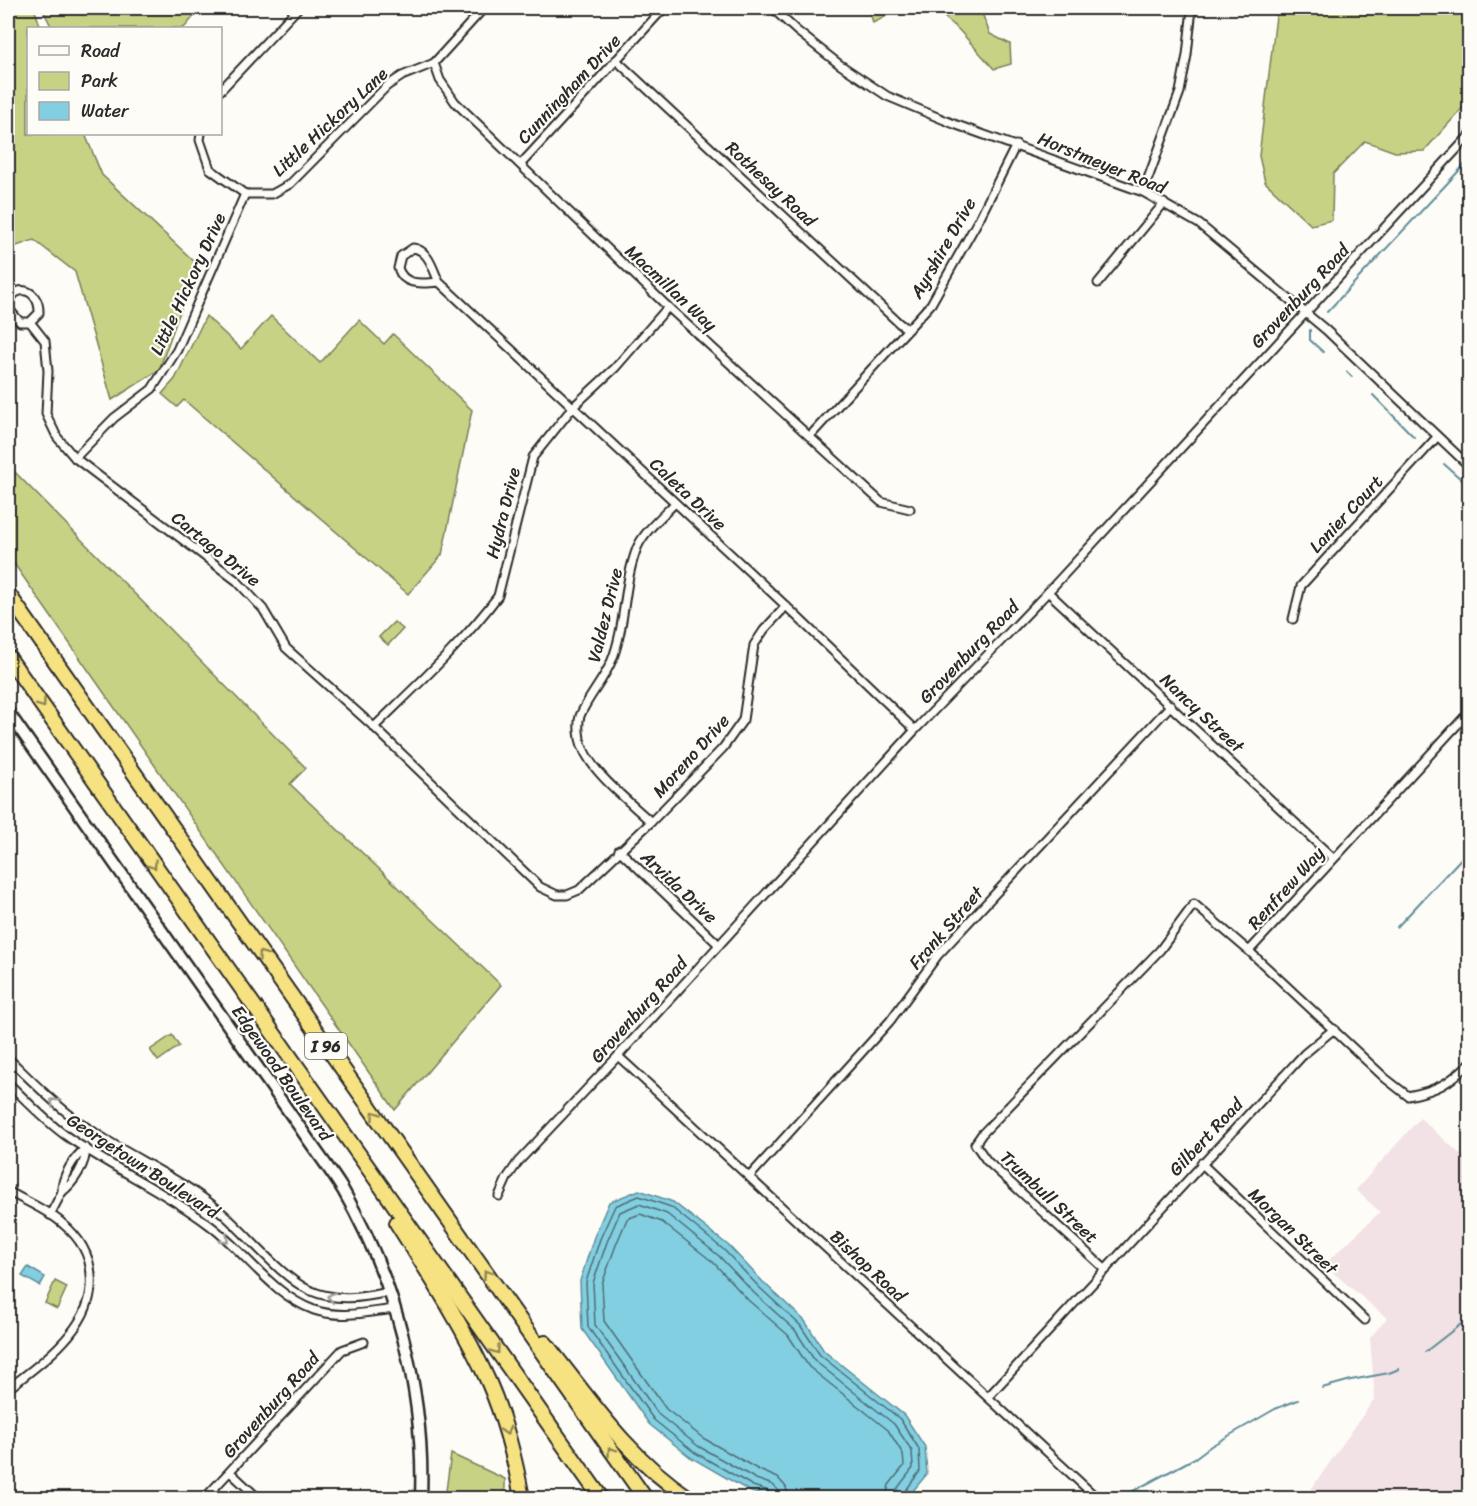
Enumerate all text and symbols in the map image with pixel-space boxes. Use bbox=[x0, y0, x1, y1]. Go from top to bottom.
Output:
street label: Cunningham Drive bbox=[509, 26, 629, 152]
legend bbox=[27, 27, 222, 135]
text: Road bbox=[81, 35, 121, 67]
street label: Little Hickory Lane bbox=[264, 59, 396, 185]
text: Park bbox=[81, 65, 118, 97]
text: Water bbox=[81, 95, 130, 127]
street label: Horstmeyer Road bbox=[1033, 123, 1173, 204]
street label: Rothesay Road bbox=[718, 133, 825, 236]
street label: Ayrshire Drive bbox=[901, 191, 985, 306]
street label: Little Hickory Drive bbox=[141, 207, 235, 361]
street label: Grovenburg Road bbox=[1242, 235, 1359, 356]
street label: Macmillan Way bbox=[617, 236, 725, 340]
street label: Caleta Drive bbox=[642, 449, 734, 539]
street label: Hydra Drive bbox=[476, 464, 530, 562]
street label: Lanier Court bbox=[1301, 467, 1391, 561]
street label: Cartago Drive bbox=[164, 503, 268, 595]
street label: Valdez Drive bbox=[578, 564, 632, 666]
street label: Grovenburg Road bbox=[911, 591, 1028, 711]
street label: Nancy Street bbox=[1152, 665, 1252, 761]
one-way arrow bbox=[35, 698, 46, 709]
street label: Moreno Drive bbox=[644, 706, 738, 806]
street label: Renfrew Way bbox=[1239, 838, 1333, 937]
street label: Arvida Drive bbox=[632, 842, 725, 932]
one-way arrow bbox=[146, 858, 157, 869]
street label: Frank Street bbox=[900, 878, 992, 977]
street label: Grovenburg Road bbox=[582, 948, 697, 1071]
one-way arrow bbox=[258, 951, 269, 962]
street label: Edgewood Boulevard bbox=[223, 998, 342, 1149]
road number: I 96 bbox=[305, 1033, 347, 1059]
street label: Gilbert Road bbox=[1161, 1089, 1252, 1184]
one-way arrow bbox=[50, 1098, 61, 1109]
street label: Georgetown Boulevard bbox=[60, 1104, 227, 1228]
one-way arrow bbox=[371, 1110, 382, 1121]
street label: Trumbull Street bbox=[992, 1142, 1106, 1252]
street label: Morgan Street bbox=[1240, 1179, 1346, 1283]
street label: Bishop Road bbox=[822, 1222, 915, 1311]
one-way arrow bbox=[217, 1231, 228, 1242]
one-way arrow bbox=[483, 1270, 494, 1281]
one-way arrow bbox=[327, 1291, 337, 1304]
street label: Grovenburg Road bbox=[214, 1343, 329, 1466]
one-way arrow bbox=[488, 1343, 499, 1354]
one-way arrow bbox=[499, 1426, 511, 1436]
one-way arrow bbox=[607, 1446, 618, 1457]

